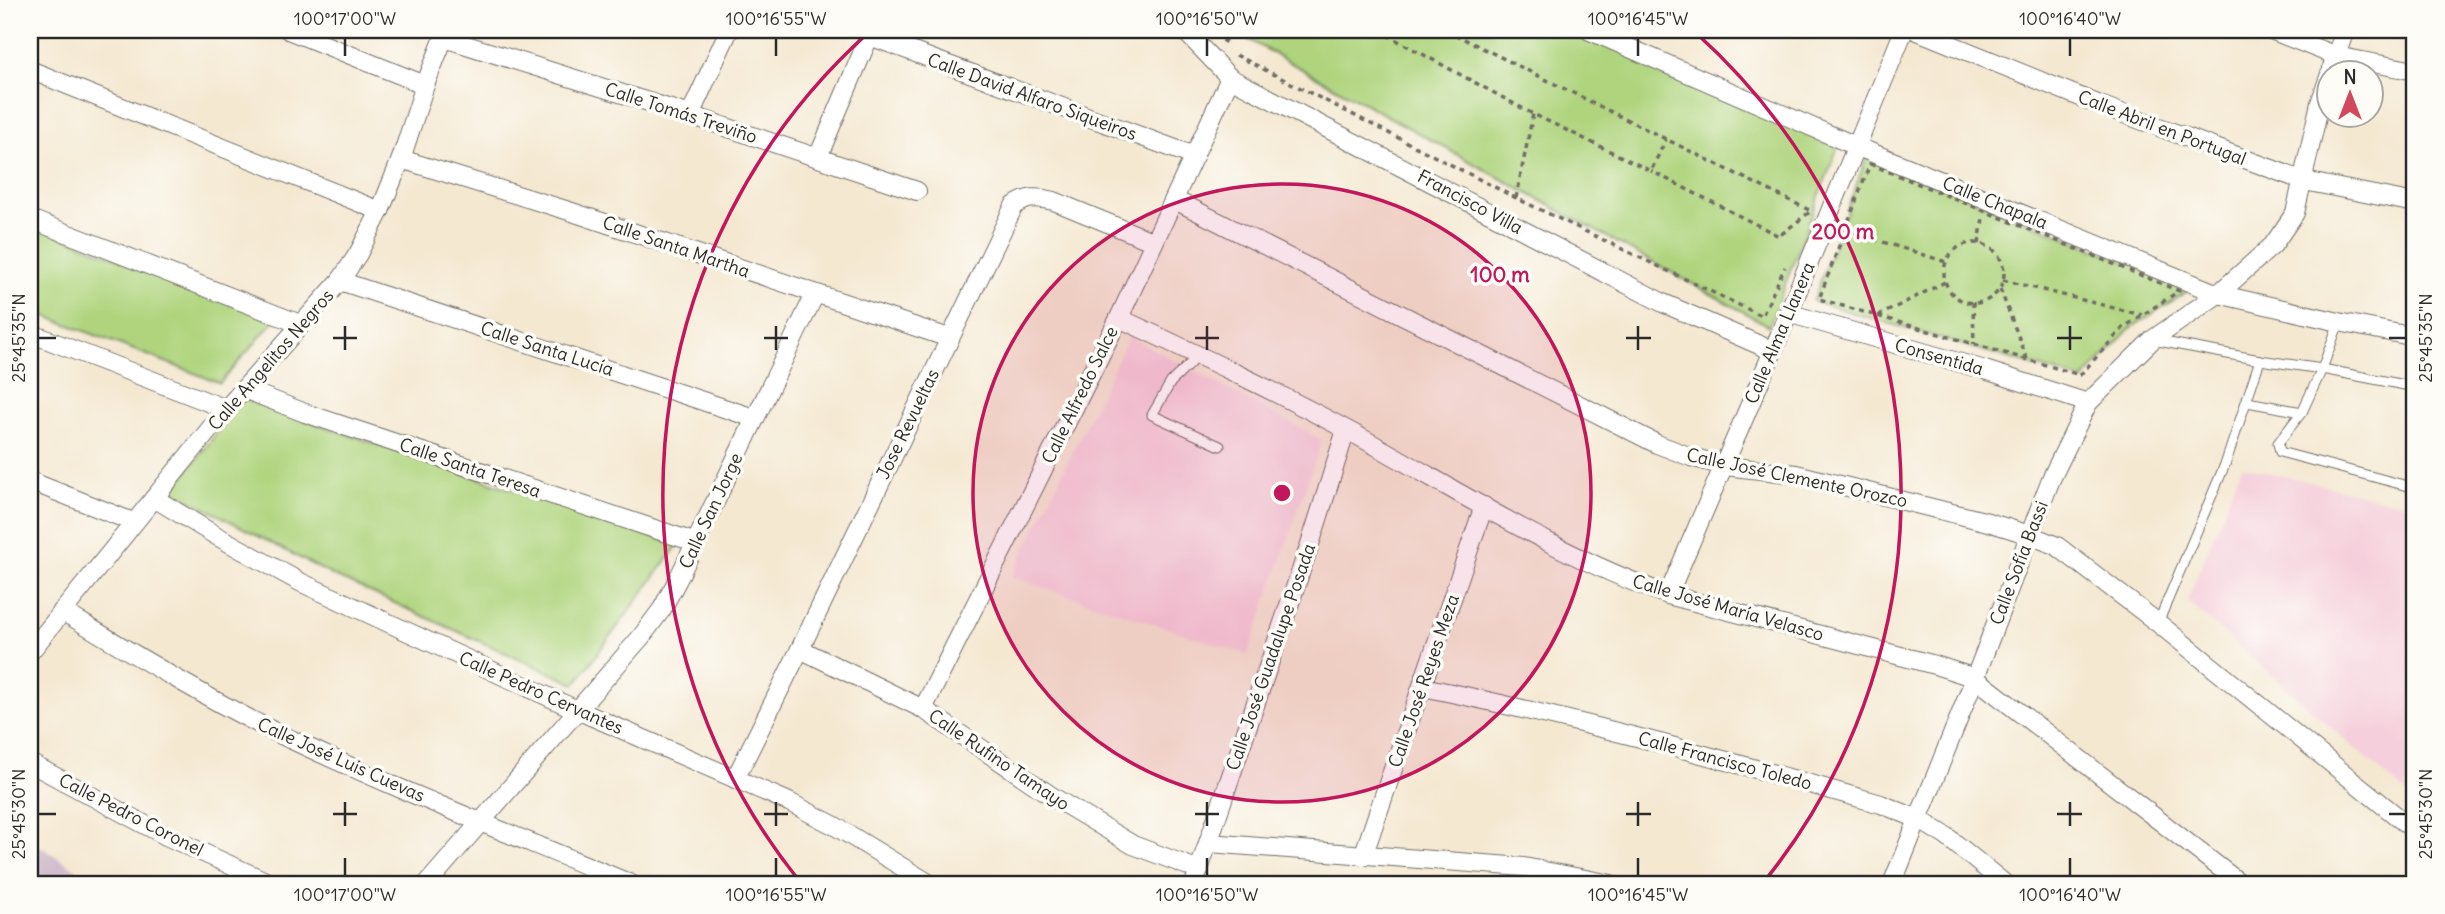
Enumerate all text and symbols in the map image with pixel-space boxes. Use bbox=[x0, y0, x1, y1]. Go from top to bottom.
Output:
text: 100°17'00"W bbox=[294, 7, 396, 30]
text: 100°16'55"W bbox=[725, 7, 827, 30]
text: 100°16'50"W bbox=[1156, 7, 1258, 30]
text: 100°16'45"W bbox=[1588, 7, 1688, 30]
text: 100°16'40"W bbox=[2019, 7, 2121, 30]
street label: Calle David Alfaro Siqueiros bbox=[924, 48, 1140, 145]
north arrow bbox=[2316, 60, 2386, 130]
text: N bbox=[2343, 65, 2357, 89]
street label: Calle Tomás Treviño bbox=[602, 77, 760, 148]
street label: Calle Abril en Portugal bbox=[2075, 85, 2250, 170]
street label: Francisco Villa bbox=[1414, 164, 1527, 239]
street label: Calle Chapala bbox=[1939, 171, 2051, 234]
street label: Calle Santa Martha bbox=[600, 211, 753, 282]
text: 200 m bbox=[1812, 218, 1875, 245]
street label: Calle Alma Llanera bbox=[1739, 259, 1820, 407]
text: 100 m bbox=[1470, 261, 1530, 288]
street label: Calle Angelitos Negros bbox=[203, 284, 338, 435]
text: 25°45'35"N bbox=[7, 293, 30, 383]
text: 25°45'35"N bbox=[2414, 293, 2437, 383]
street label: Calle Santa Lucía bbox=[478, 316, 617, 381]
street label: Calle Alfredo Salce bbox=[1036, 322, 1123, 467]
street label: Consentida bbox=[1892, 333, 1986, 380]
street label: Jose Revueltas bbox=[871, 365, 944, 483]
street label: Calle Santa Teresa bbox=[396, 433, 544, 502]
street label: Calle José Clemente Orozco bbox=[1685, 443, 1910, 512]
street label: Calle San Jorge bbox=[674, 449, 747, 572]
centre of rings bbox=[1270, 481, 1294, 505]
street label: Calle Sofía Bassi bbox=[1984, 498, 2053, 628]
street label: Calle José Guadalupe Posada bbox=[1221, 540, 1320, 773]
street label: Calle José María Velasco bbox=[1630, 569, 1826, 646]
street label: Calle José Reyes Meza bbox=[1383, 591, 1464, 770]
street label: Calle Pedro Cervantes bbox=[455, 646, 627, 739]
street label: Calle Rufino Tamayo bbox=[924, 704, 1074, 815]
street label: Calle José Luis Cuevas bbox=[254, 712, 428, 807]
street label: Calle Francisco Toledo bbox=[1636, 726, 1815, 795]
street label: Calle Pedro Coronel bbox=[55, 768, 207, 861]
text: 25°45'30"N bbox=[7, 769, 30, 859]
text: 25°45'30"N bbox=[2414, 769, 2437, 859]
text: 100°17'00"W bbox=[294, 883, 396, 906]
text: 100°16'55"W bbox=[725, 883, 827, 906]
text: 100°16'50"W bbox=[1156, 883, 1258, 906]
text: 100°16'45"W bbox=[1588, 883, 1688, 906]
text: 100°16'40"W bbox=[2019, 883, 2121, 906]

